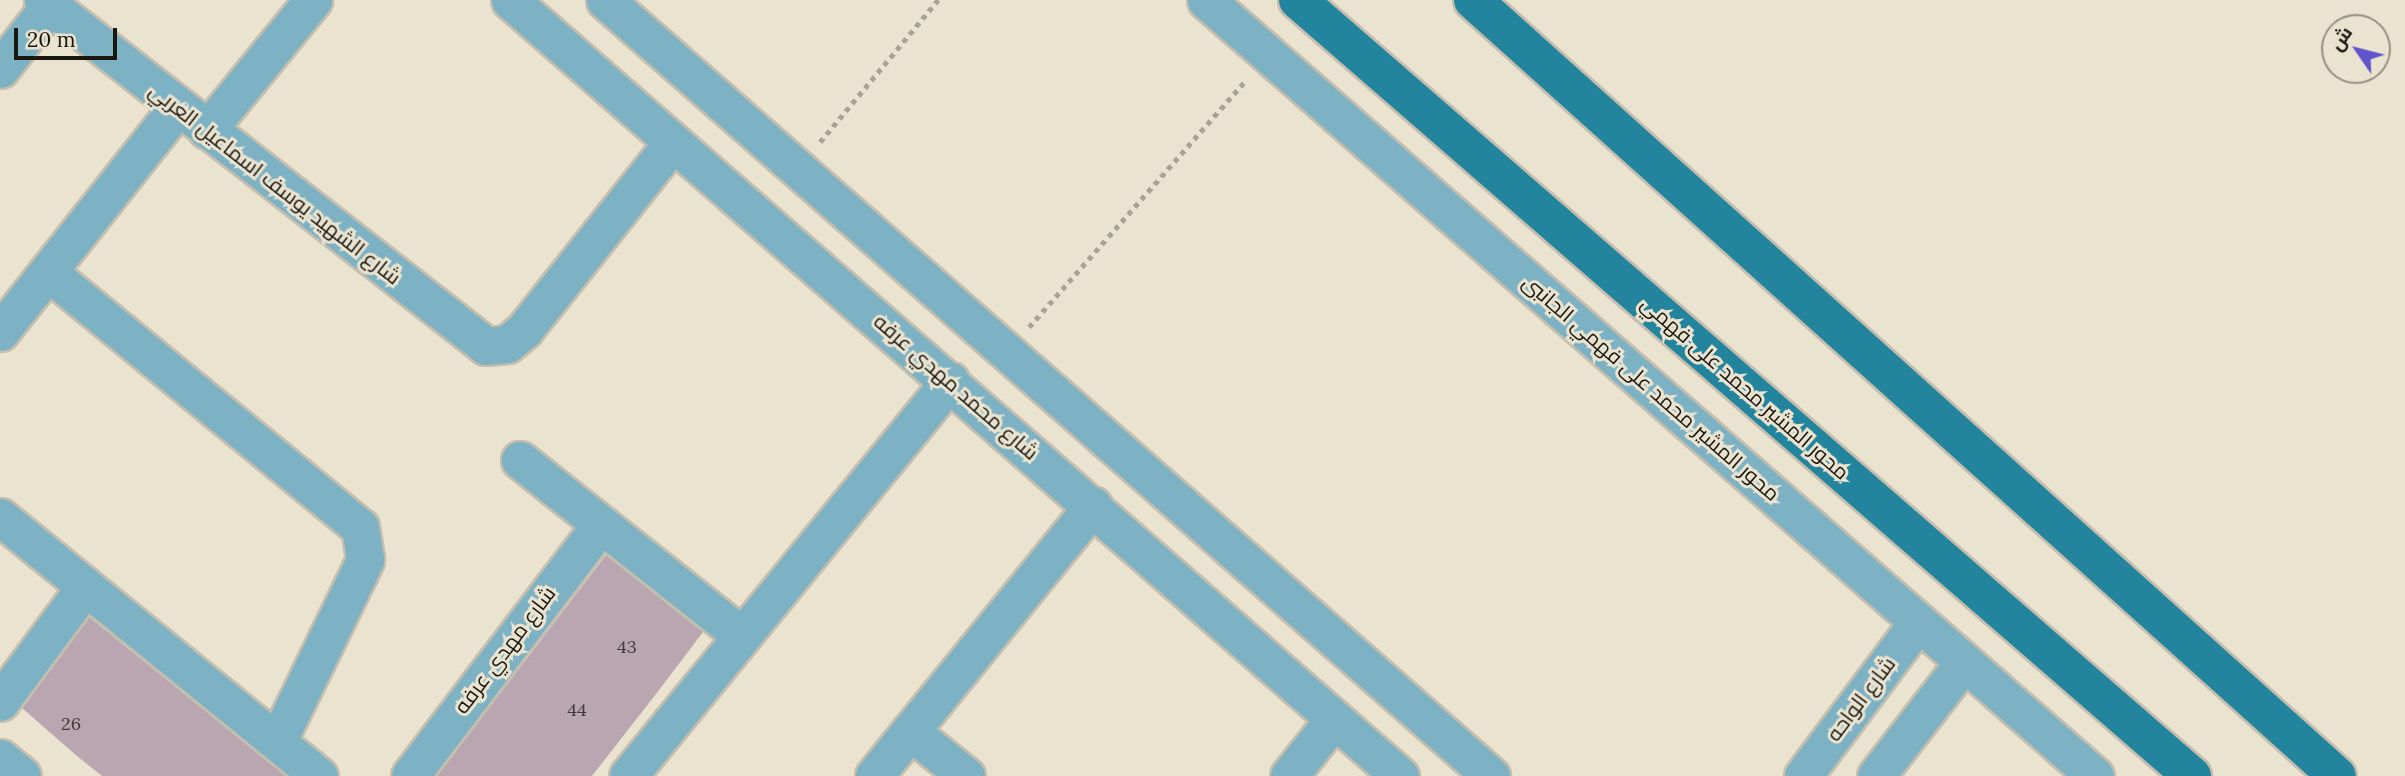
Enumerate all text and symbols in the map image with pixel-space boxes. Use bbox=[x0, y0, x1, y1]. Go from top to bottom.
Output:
scale bar bbox=[18, 14, 121, 58]
north arrow bbox=[2321, 14, 2391, 84]
text: ش bbox=[2324, 21, 2357, 55]
text: 20 m bbox=[27, 26, 76, 53]
street label: شارع الشهيد يوسف اسماعيل العربي bbox=[144, 78, 406, 290]
street label: محور المشير محمد على فهمي الجانبى bbox=[1517, 270, 1785, 506]
street label: محور المشير محمد على فهمي bbox=[1636, 291, 1854, 485]
street label: شارع محمد مهدي عرفه bbox=[869, 309, 1043, 465]
street label: شارع مهدي عرفه bbox=[449, 581, 561, 719]
house number: 43 bbox=[617, 636, 637, 658]
street label: شارع الواحه bbox=[1821, 652, 1901, 746]
house number: 44 bbox=[567, 699, 587, 721]
house number: 26 bbox=[61, 713, 81, 735]

